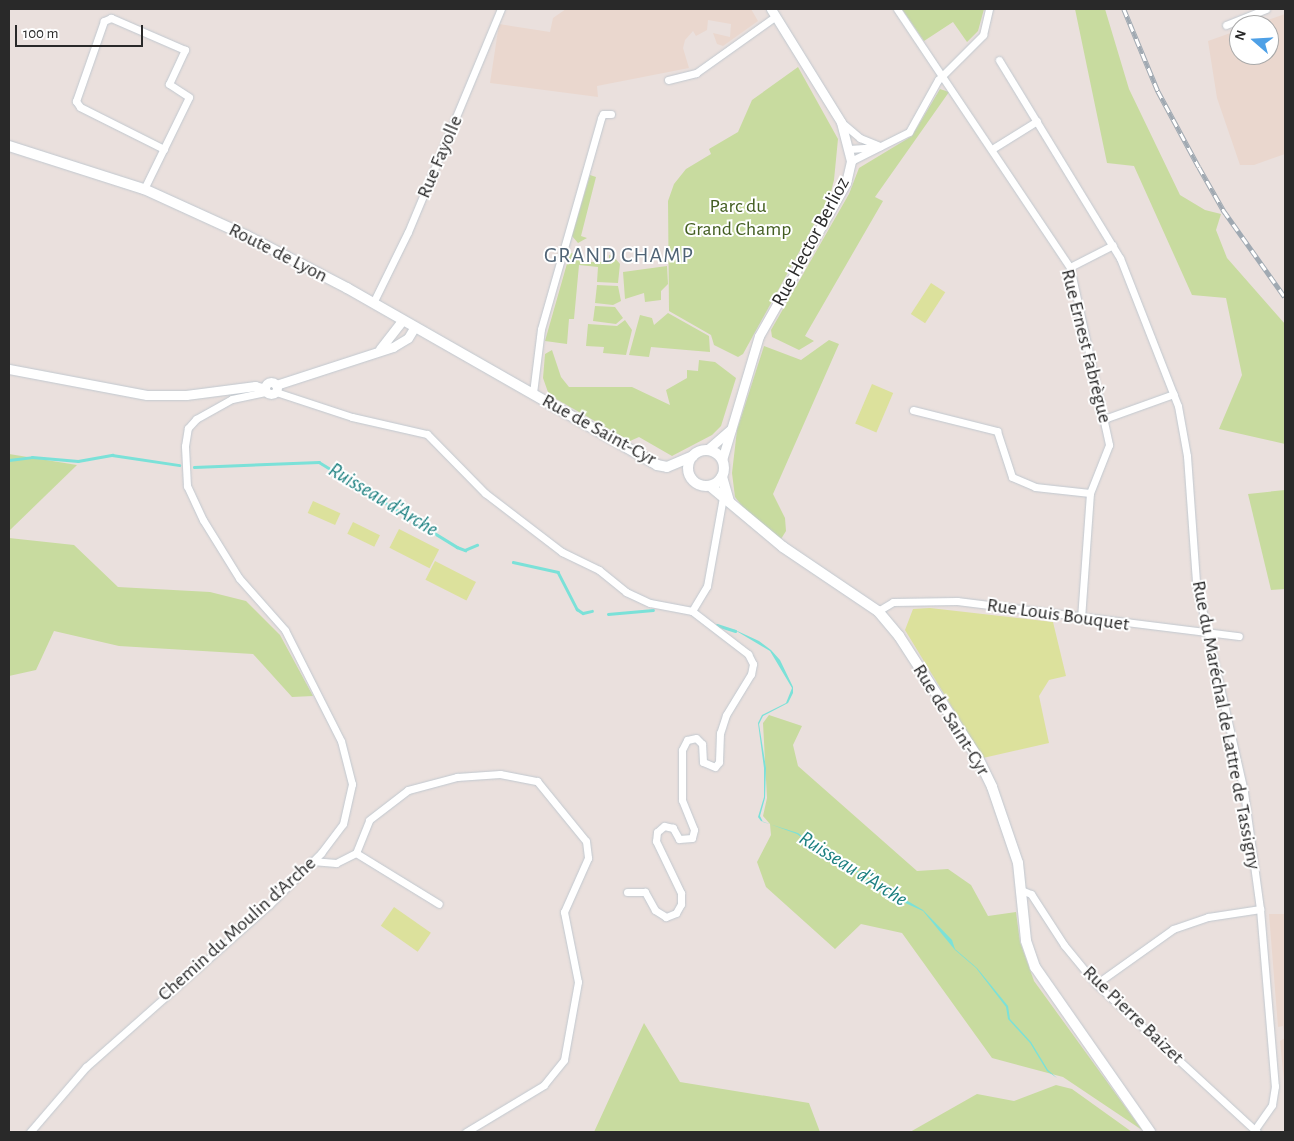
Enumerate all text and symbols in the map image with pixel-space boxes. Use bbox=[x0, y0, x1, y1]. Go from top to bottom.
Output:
scale bar bbox=[18, 15, 145, 47]
north arrow bbox=[1229, 15, 1279, 65]
text: 100 m bbox=[23, 26, 58, 41]
text: N bbox=[1233, 29, 1249, 42]
street label: Rue Fayolle bbox=[412, 112, 468, 202]
street label: Rue Hector Berlioz bbox=[767, 173, 855, 311]
park label: Parc du Grand Champ bbox=[685, 195, 791, 242]
street label: Route de Lyon bbox=[224, 218, 332, 288]
district label: GRAND CHAMP bbox=[543, 243, 695, 269]
street label: Rue Ernest Fabrègue bbox=[1055, 266, 1117, 426]
street label: Rue de Saint-Cyr bbox=[538, 389, 660, 471]
water label: Ruisseau d'Arche bbox=[324, 457, 442, 543]
street label: Rue du Maréchal de Lattre de Tassigny bbox=[1186, 579, 1266, 871]
street label: Rue Louis Bouquet bbox=[985, 593, 1131, 637]
street label: Rue de Saint-Cyr bbox=[907, 660, 995, 780]
water label: Ruisseau d'Arche bbox=[794, 826, 912, 912]
street label: Chemin du Moulin d'Arche bbox=[153, 852, 321, 1006]
street label: Rue Pierre Baizet bbox=[1077, 961, 1189, 1069]

